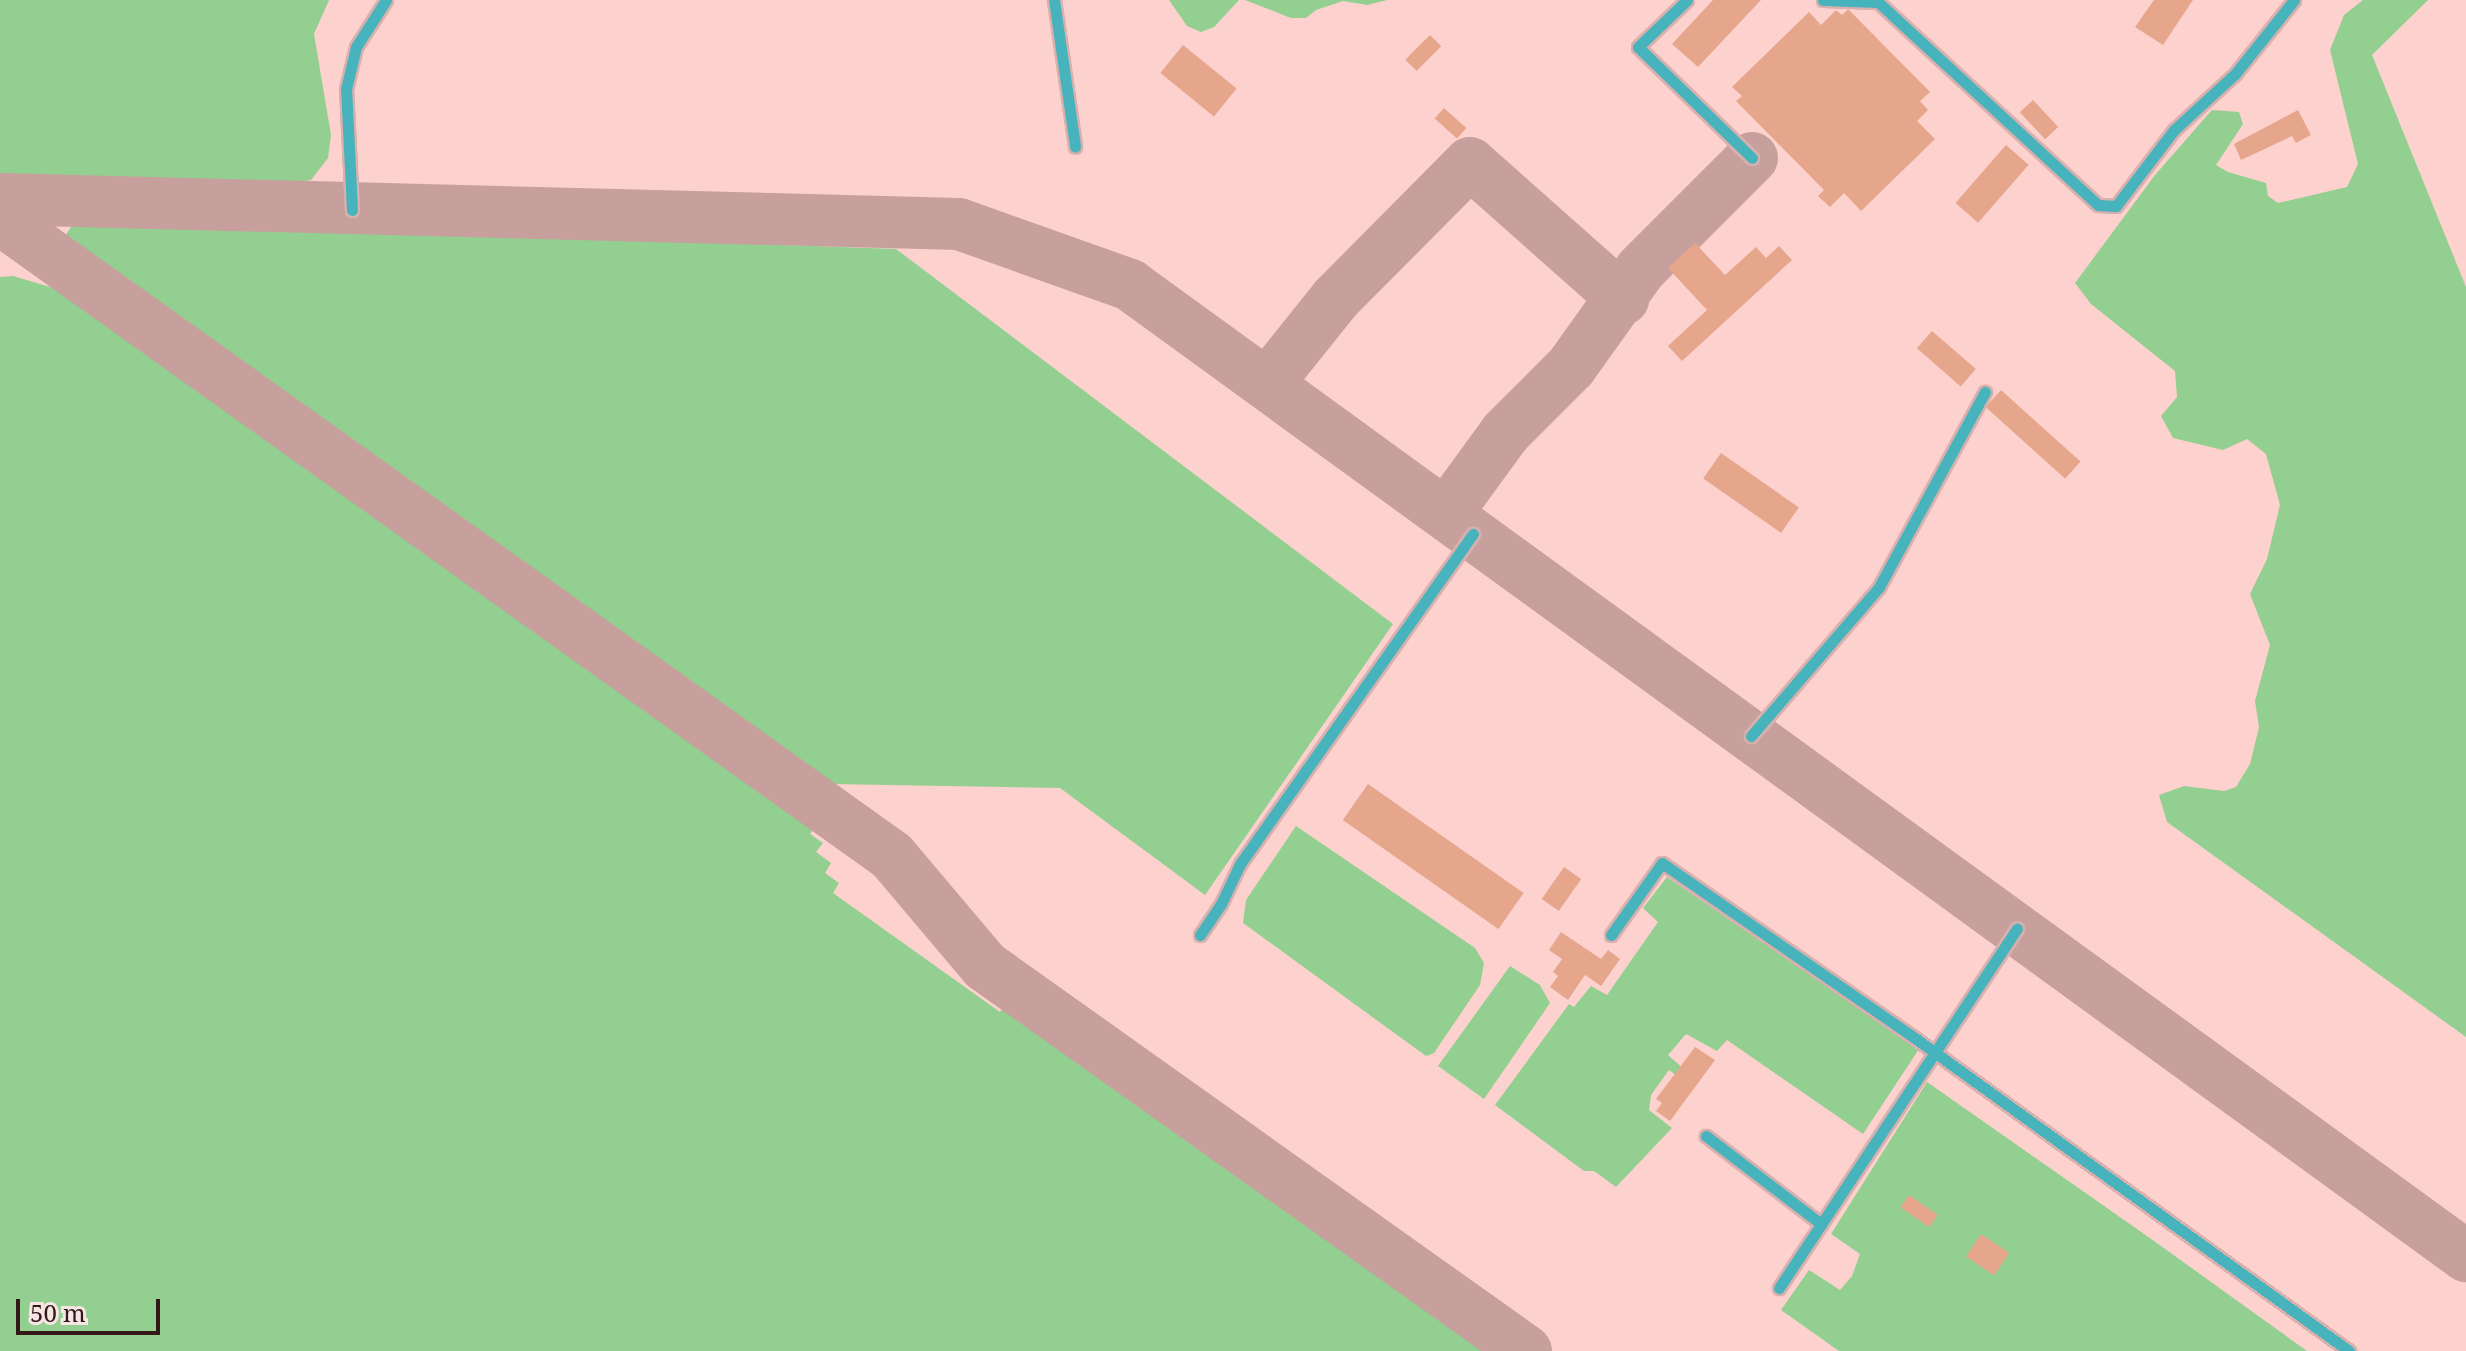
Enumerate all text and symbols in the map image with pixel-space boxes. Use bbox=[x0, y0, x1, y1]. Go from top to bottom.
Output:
scale bar bbox=[20, 1283, 164, 1333]
text: 50 m bbox=[30, 1296, 86, 1329]

